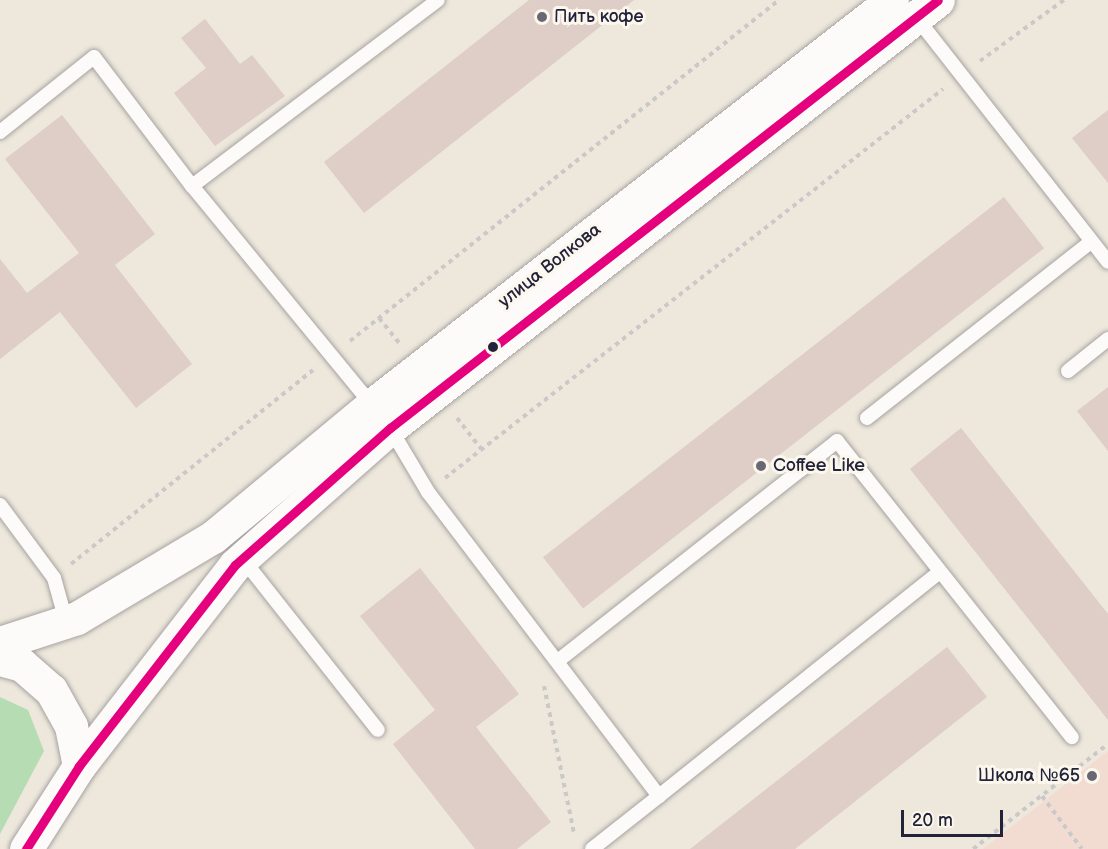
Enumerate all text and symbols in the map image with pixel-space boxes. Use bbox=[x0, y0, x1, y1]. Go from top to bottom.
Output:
place label: Пить кофе bbox=[554, 6, 643, 28]
marker: Пить кофе bbox=[535, 10, 549, 24]
street label: улица Волкова bbox=[494, 219, 606, 313]
unlabelled marker bbox=[487, 341, 499, 353]
place label: Coffee Like bbox=[773, 455, 865, 477]
marker: Coffee Like bbox=[754, 459, 768, 473]
place label: Школа №65 bbox=[978, 765, 1080, 787]
marker: Школа №65 bbox=[1085, 769, 1099, 783]
scale bar bbox=[904, 798, 1006, 836]
text: 20 m bbox=[912, 810, 953, 831]

